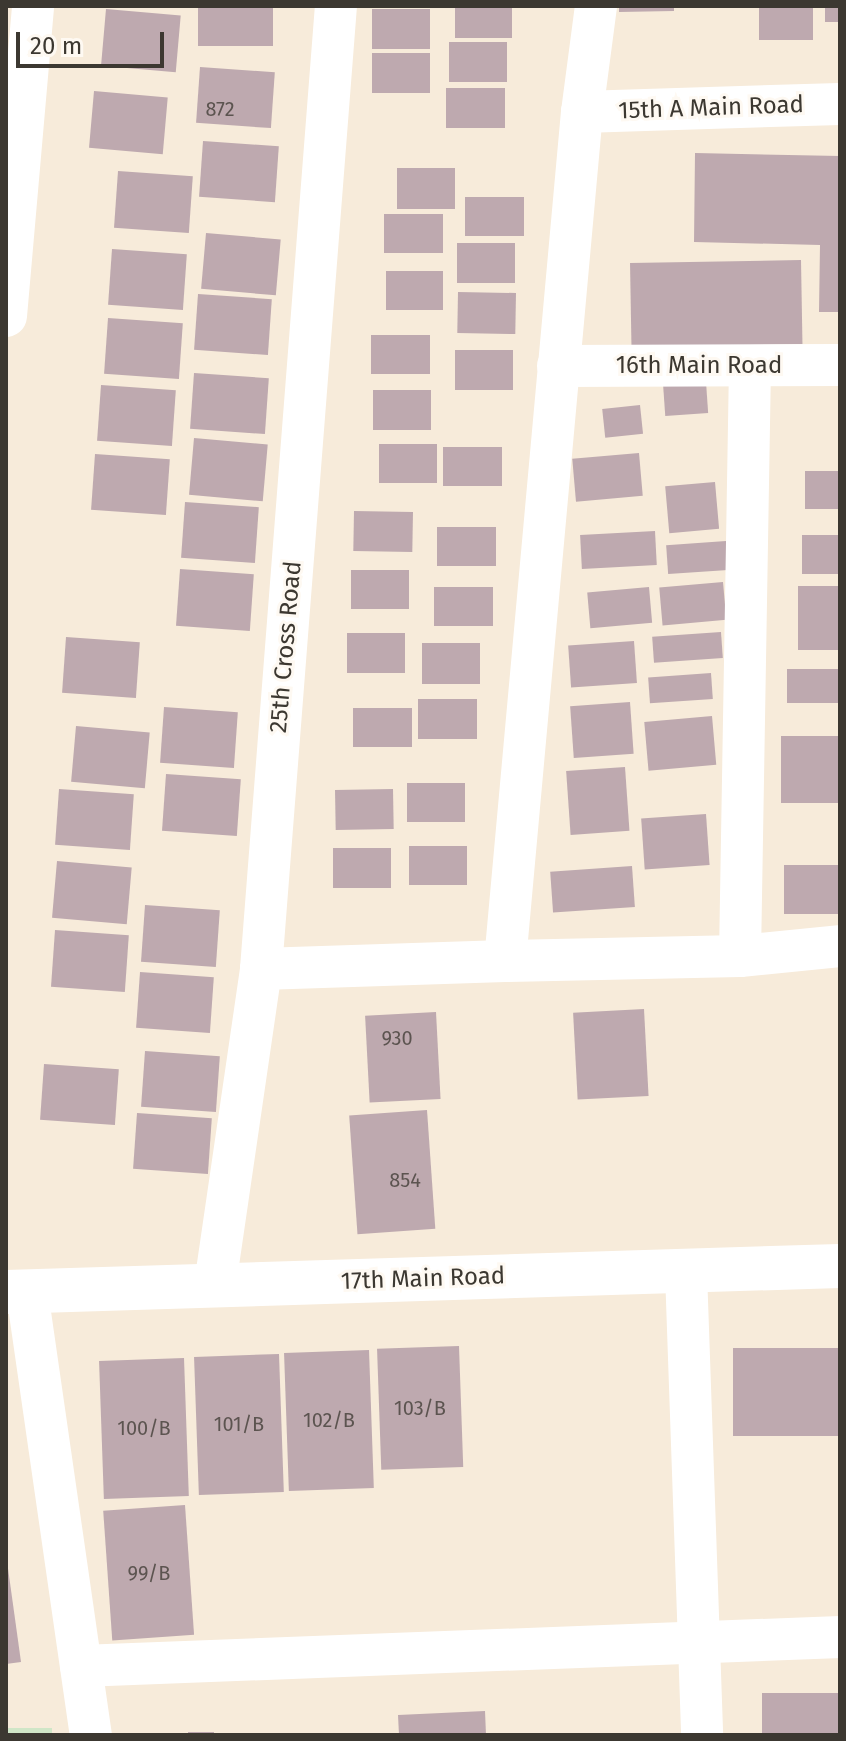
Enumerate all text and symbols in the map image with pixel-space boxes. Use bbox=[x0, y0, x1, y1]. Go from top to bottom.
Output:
scale bar bbox=[20, 16, 168, 66]
text: 20 m bbox=[30, 32, 82, 60]
street label: 15th A Main Road bbox=[618, 90, 804, 126]
house number: 872 bbox=[205, 97, 235, 121]
street label: 16th Main Road bbox=[616, 352, 782, 380]
street label: 25th Cross Road bbox=[264, 560, 308, 734]
house number: 930 bbox=[381, 1026, 413, 1050]
house number: 854 bbox=[389, 1168, 421, 1192]
street label: 17th Main Road bbox=[340, 1262, 506, 1296]
house number: 103/B bbox=[394, 1396, 446, 1420]
house number: 102/B bbox=[303, 1408, 355, 1432]
house number: 101/B bbox=[214, 1412, 264, 1436]
house number: 100/B bbox=[117, 1416, 171, 1440]
house number: 99/B bbox=[128, 1561, 170, 1585]

